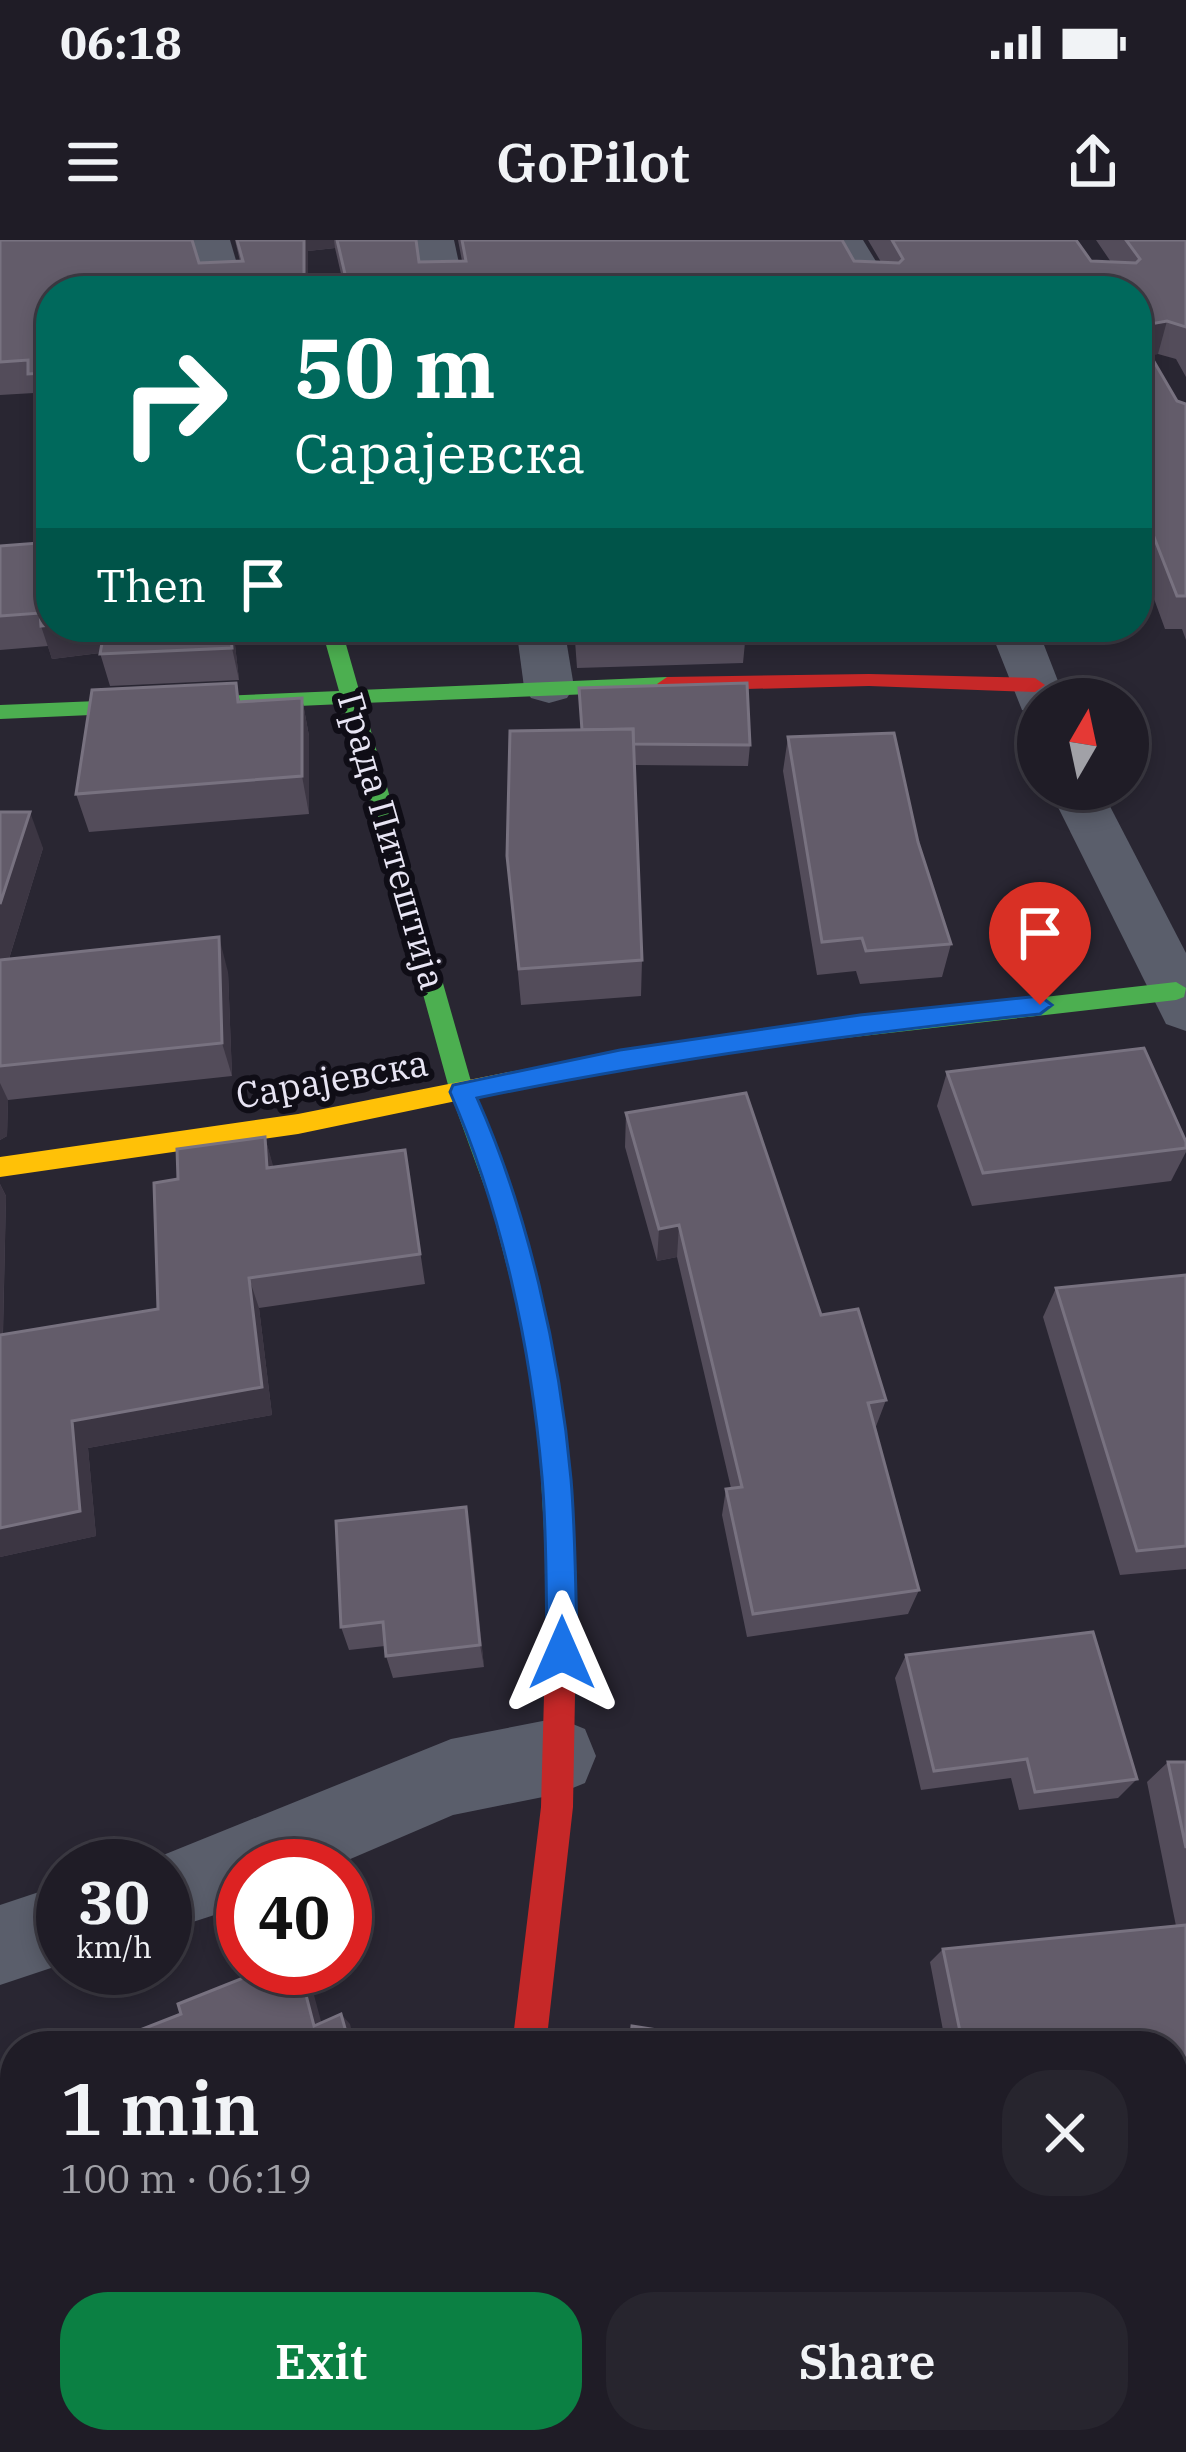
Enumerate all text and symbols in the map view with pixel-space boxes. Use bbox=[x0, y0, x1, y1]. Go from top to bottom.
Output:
text: 06:18 bbox=[60, 13, 182, 71]
text: GoPilot bbox=[496, 127, 690, 197]
icon: menu bbox=[60, 129, 126, 195]
icon: share bbox=[1060, 129, 1126, 195]
text: 50 m bbox=[294, 312, 496, 421]
icon: right bbox=[96, 324, 252, 480]
text: Сарајевска bbox=[294, 418, 586, 488]
icon: arrive bbox=[230, 552, 296, 618]
text: Then bbox=[96, 556, 206, 614]
north arrow bbox=[1017, 678, 1149, 810]
map controls bbox=[1017, 678, 1149, 810]
street label: Града Питештија bbox=[328, 687, 457, 995]
pin bbox=[989, 882, 1091, 1005]
icon: arrive bbox=[1007, 900, 1073, 966]
street label: Сарајевска bbox=[232, 1038, 432, 1119]
position arrow bbox=[499, 1590, 625, 1716]
speed limit sign: 40 bbox=[216, 1839, 372, 1995]
text: 30 bbox=[78, 1862, 150, 1941]
text: km/h bbox=[76, 1927, 152, 1966]
text: 1 min bbox=[60, 2061, 260, 2155]
button: close bbox=[1002, 2070, 1128, 2196]
text: 100 m · 06:19 bbox=[60, 2153, 312, 2204]
button: Exit bbox=[60, 2292, 582, 2430]
button: Share bbox=[606, 2292, 1128, 2430]

